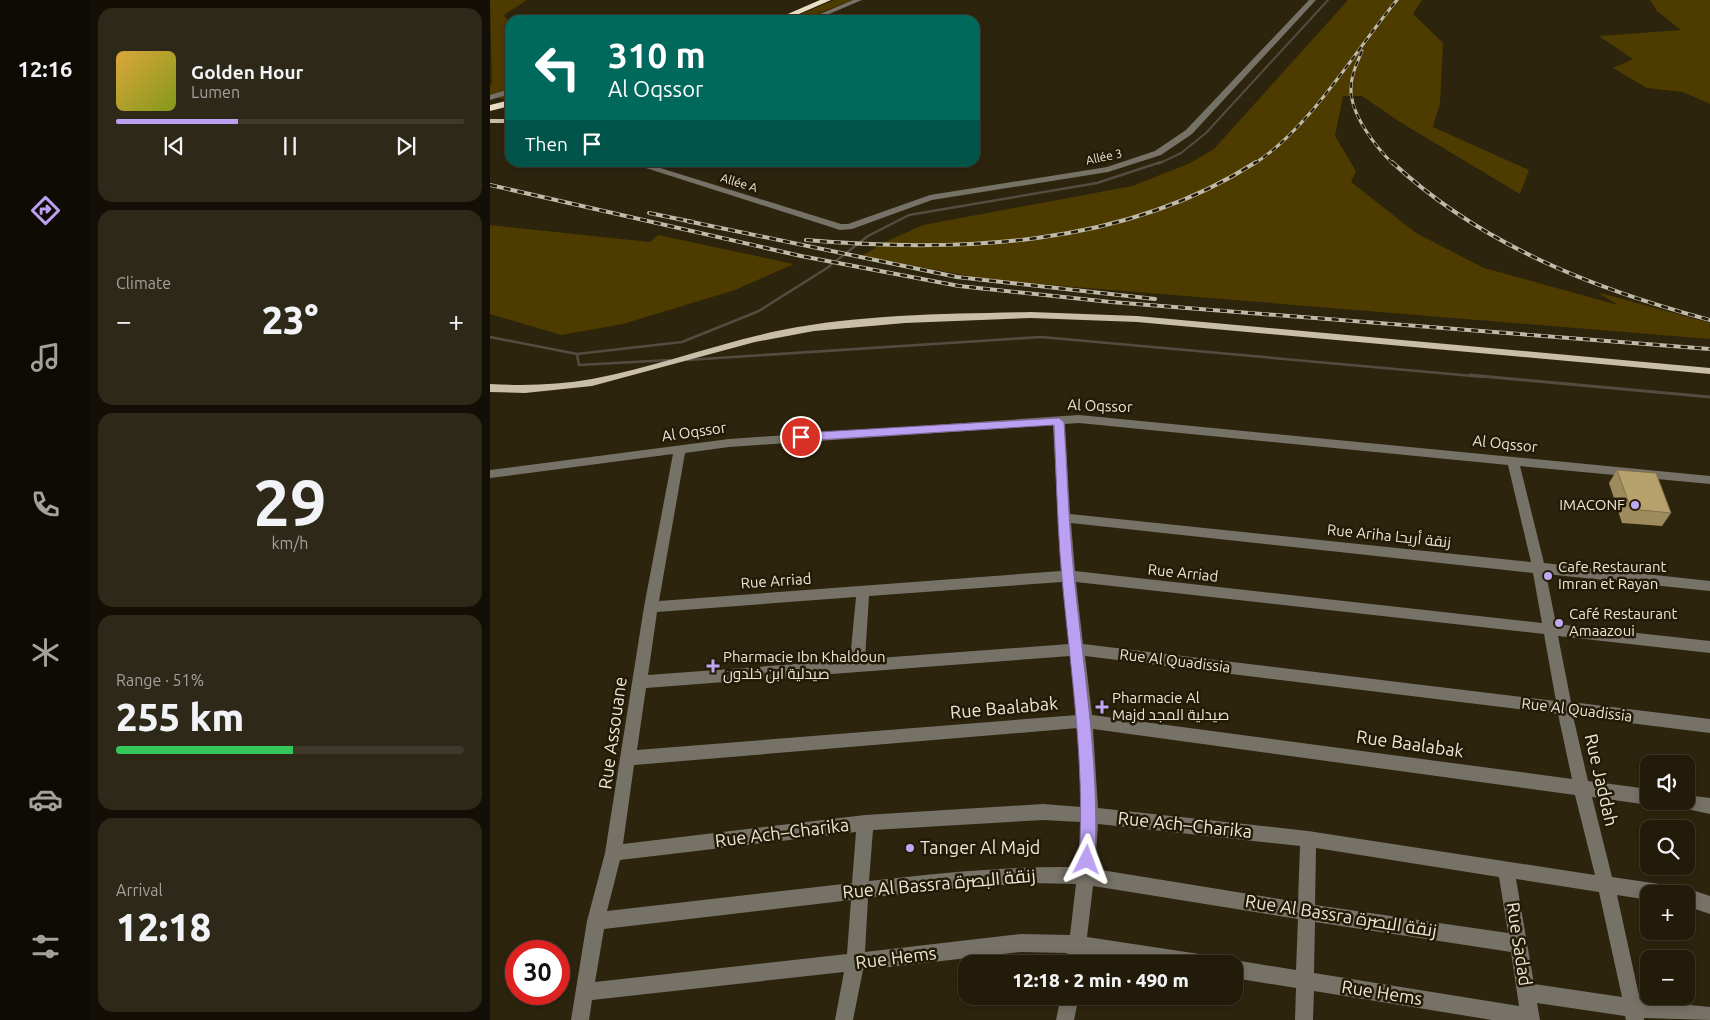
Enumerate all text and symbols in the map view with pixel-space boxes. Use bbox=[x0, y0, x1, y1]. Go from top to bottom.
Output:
icon: left bbox=[525, 35, 590, 100]
text: 310 m bbox=[608, 35, 706, 75]
text: 12:16 bbox=[17, 56, 73, 81]
text: Golden Hour bbox=[191, 61, 303, 83]
text: Al Oqssor bbox=[608, 76, 703, 101]
text: Lumen bbox=[191, 83, 240, 101]
icon: arrive bbox=[578, 130, 606, 158]
icon: previous bbox=[160, 132, 188, 160]
icon: pause bbox=[276, 132, 304, 160]
icon: next bbox=[392, 132, 420, 160]
text: Then bbox=[525, 133, 568, 155]
street label: Allée 3 bbox=[1085, 146, 1123, 167]
street label: Allée A bbox=[719, 171, 759, 194]
icon: directions bbox=[28, 193, 63, 228]
text: Climate bbox=[116, 274, 171, 292]
text: 23° bbox=[262, 299, 318, 341]
text: − bbox=[116, 305, 132, 336]
text: + bbox=[448, 305, 464, 336]
icon: music bbox=[28, 340, 63, 375]
street label: Al Oqssor bbox=[1067, 396, 1133, 415]
pin bbox=[780, 416, 822, 458]
street label: Al Oqssor bbox=[661, 419, 728, 444]
icon: arrive bbox=[787, 423, 815, 451]
street label: Al Oqssor bbox=[1472, 432, 1539, 455]
text: 29 bbox=[253, 465, 327, 538]
icon: phone bbox=[28, 487, 63, 522]
place label: IMACONF bbox=[1559, 496, 1625, 513]
marker: IMACONF bbox=[1629, 499, 1641, 511]
street label: Rue Ariha زنقة أريحا bbox=[1326, 520, 1452, 551]
text: km/h bbox=[272, 534, 308, 552]
place label: Cafe Restaurant Imran et Rayan bbox=[1558, 558, 1667, 592]
street label: Rue Arriad bbox=[1147, 560, 1219, 585]
street label: Rue Arriad bbox=[740, 570, 812, 591]
marker: Cafe Restaurant Imran et Rayan bbox=[1542, 570, 1554, 582]
place label: Café Restaurant Amaazoui bbox=[1569, 605, 1678, 639]
marker: Café Restaurant Amaazoui bbox=[1553, 617, 1565, 629]
icon: climate bbox=[28, 635, 63, 670]
street label: Rue Al Quadissia bbox=[1119, 645, 1231, 676]
place label: Pharmacie Ibn Khaldoun صيدلية ابن خلدون bbox=[723, 648, 886, 684]
marker: Pharmacie Ibn Khaldoun صيدلية ابن خلدون bbox=[707, 660, 719, 672]
text: Range · 51% bbox=[116, 671, 204, 689]
street label: Rue Assouane bbox=[594, 675, 630, 790]
place label: Pharmacie Al Majd صيدلية المجد bbox=[1112, 689, 1229, 723]
street label: Rue Baalabak bbox=[949, 692, 1059, 722]
street label: Rue Al Quadissia bbox=[1521, 694, 1633, 725]
text: 255 km bbox=[116, 696, 244, 738]
marker: Pharmacie Al Majd صيدلية المجد bbox=[1096, 701, 1108, 713]
street label: Rue Baalabak bbox=[1355, 726, 1465, 760]
street label: Rue Jaddah bbox=[1582, 732, 1622, 828]
map controls bbox=[1640, 755, 1695, 1005]
button: sound bbox=[1640, 755, 1695, 810]
icon: car bbox=[28, 782, 63, 817]
street label: Rue Ach–Charika bbox=[1117, 807, 1253, 841]
street label: Rue Ach–Charika bbox=[714, 814, 850, 850]
button: search bbox=[1640, 820, 1695, 875]
position arrow bbox=[1060, 833, 1112, 885]
place label: Tanger Al Majd bbox=[920, 837, 1040, 857]
marker: Tanger Al Majd bbox=[904, 842, 916, 854]
street label: Rue Al Bassra زنقة البصرة bbox=[841, 865, 1037, 903]
text: Arrival bbox=[116, 881, 163, 899]
button: + bbox=[1640, 885, 1695, 940]
street label: Rue Al Bassra زنقة البصرة bbox=[1244, 890, 1438, 942]
street label: Rue Sadad bbox=[1503, 901, 1536, 987]
text: 12:18 bbox=[116, 906, 211, 948]
icon: filters bbox=[28, 929, 63, 964]
speed limit sign: 30 bbox=[505, 940, 570, 1005]
street label: Rue Hems bbox=[854, 942, 938, 972]
button: − bbox=[1640, 950, 1695, 1005]
text: 12:18 · 2 min · 490 m bbox=[1012, 969, 1189, 991]
street label: Rue Hems bbox=[1340, 976, 1424, 1008]

